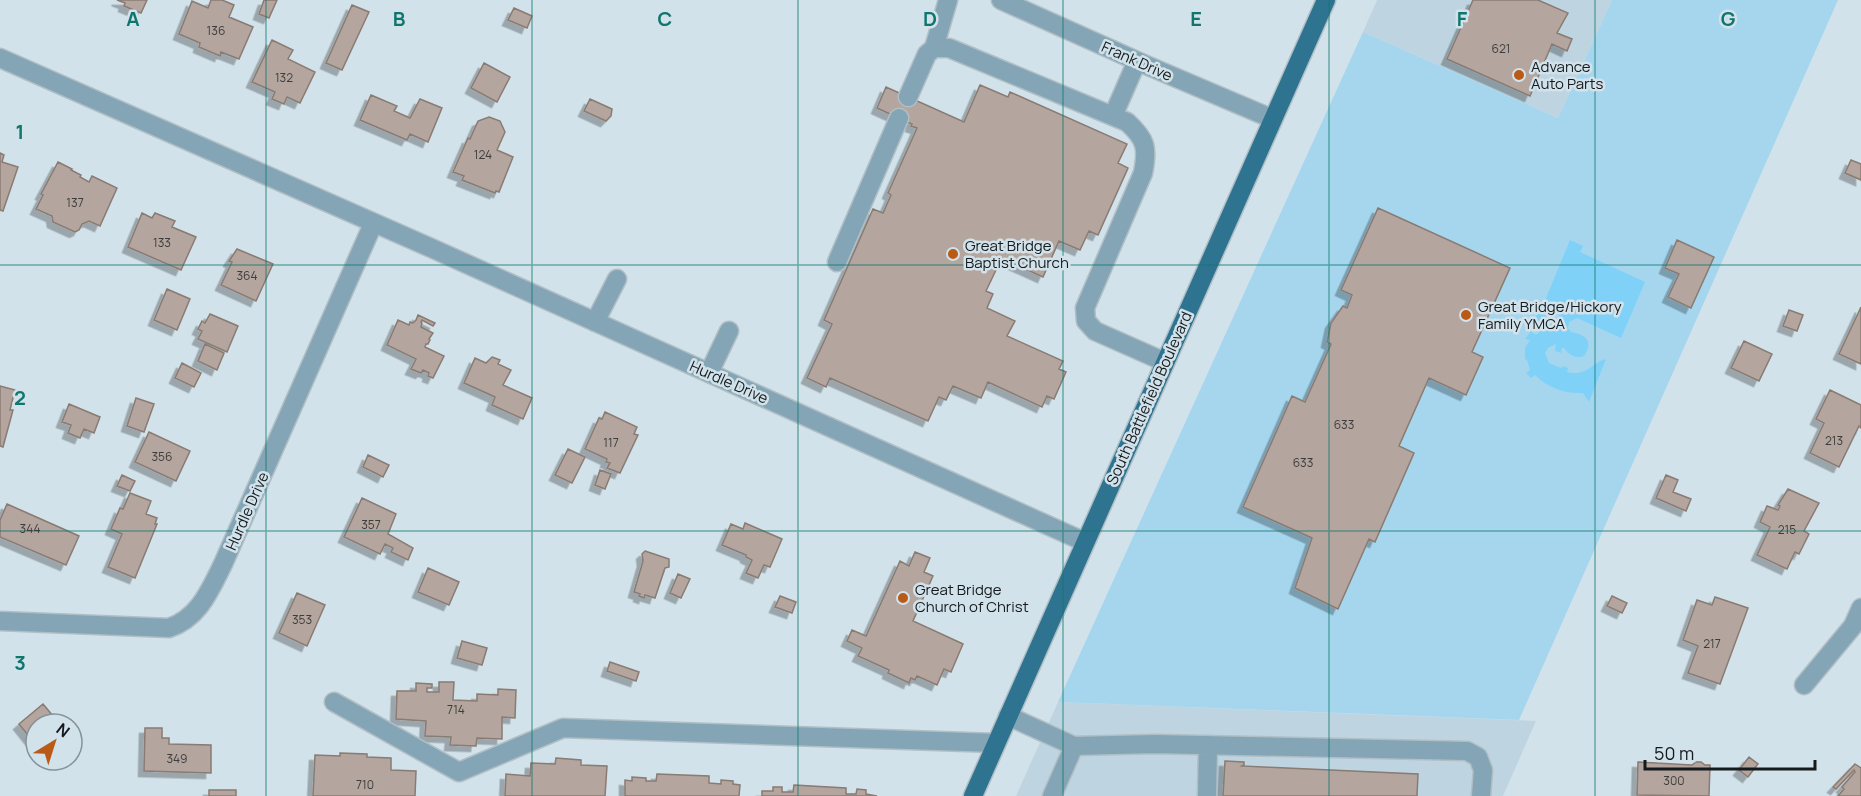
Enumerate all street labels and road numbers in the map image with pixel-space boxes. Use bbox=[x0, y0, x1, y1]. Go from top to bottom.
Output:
street label: Frank Drive bbox=[1098, 36, 1176, 86]
street label: South Battlefield Boulevard bbox=[1101, 308, 1197, 488]
street label: Hurdle Drive bbox=[687, 355, 772, 409]
street label: Hurdle Drive bbox=[220, 468, 274, 553]

